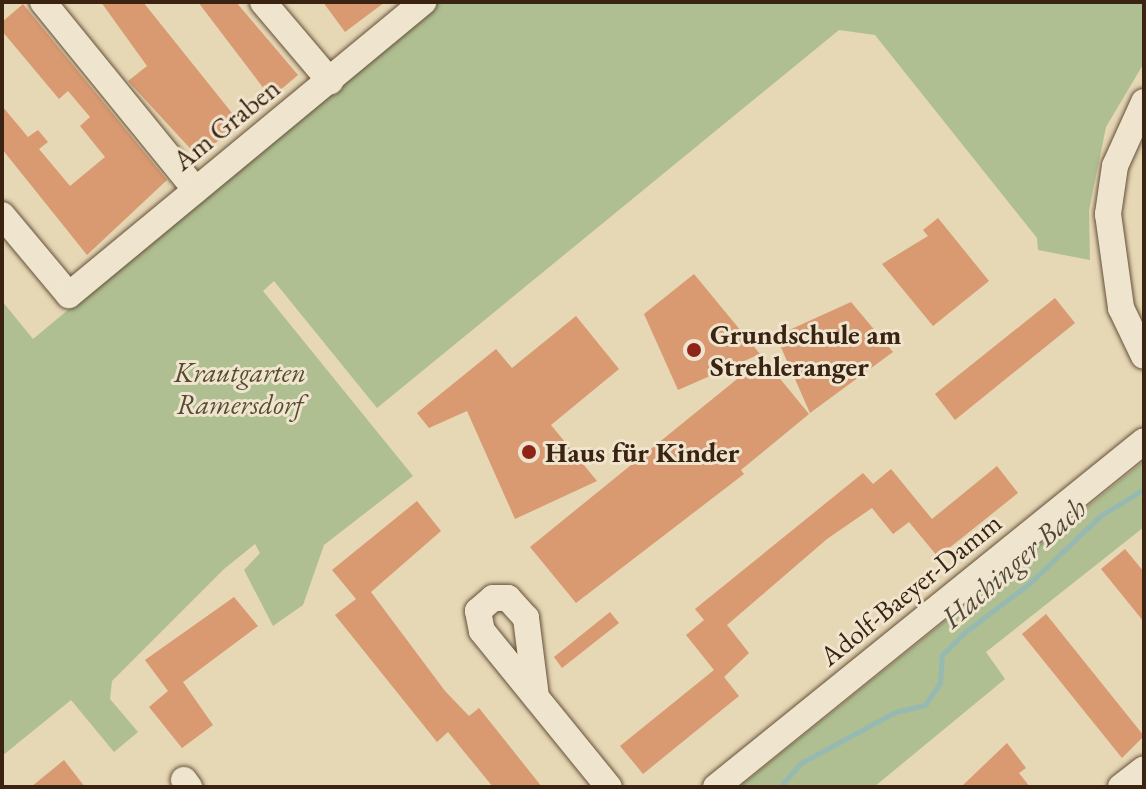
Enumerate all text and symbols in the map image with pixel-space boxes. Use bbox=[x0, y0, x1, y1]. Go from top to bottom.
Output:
street label: Am Graben bbox=[166, 71, 286, 177]
place label: Grundschule am Strehleranger bbox=[710, 317, 901, 383]
marker: Grundschule am Strehleranger bbox=[685, 341, 703, 359]
park label: Krautgarten Ramersdorf bbox=[174, 355, 306, 421]
place label: Haus für Kinder bbox=[545, 435, 739, 469]
marker: Haus für Kinder bbox=[520, 443, 538, 461]
water label: Hachinger Bach bbox=[934, 490, 1094, 636]
street label: Adolf-Baeyer-Damm bbox=[812, 505, 1008, 673]

